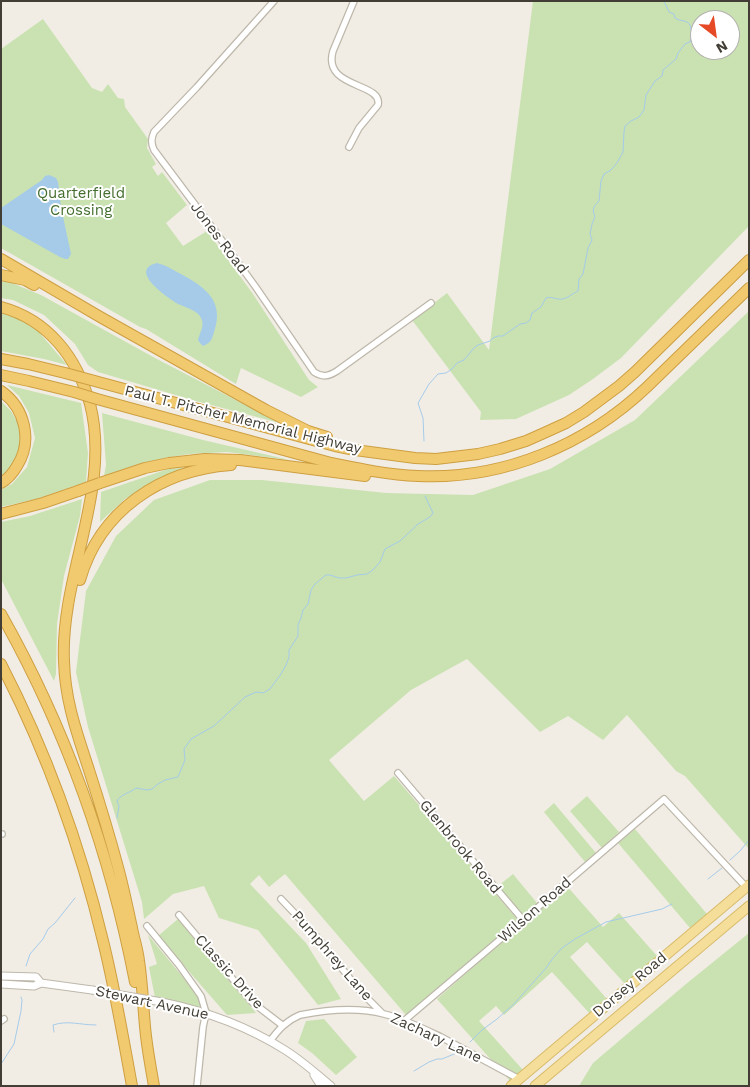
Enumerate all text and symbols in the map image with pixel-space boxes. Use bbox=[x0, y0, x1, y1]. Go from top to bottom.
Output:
north arrow bbox=[690, 10, 740, 60]
text: N bbox=[714, 38, 730, 57]
park label: Quarterfield Crossing bbox=[37, 185, 125, 220]
street label: Jones Road bbox=[186, 199, 252, 277]
street label: Paul T. Pitcher Memorial Highway bbox=[123, 382, 363, 458]
street label: Glenbrook Road bbox=[416, 796, 504, 898]
street label: Wilson Road bbox=[495, 873, 575, 947]
street label: Pumphrey Lane bbox=[288, 907, 376, 1005]
street label: Classic Drive bbox=[191, 931, 267, 1013]
street label: Dorsey Road bbox=[589, 949, 671, 1021]
street label: Stewart Avenue bbox=[94, 982, 210, 1024]
street label: Zachary Lane bbox=[388, 1009, 484, 1067]

